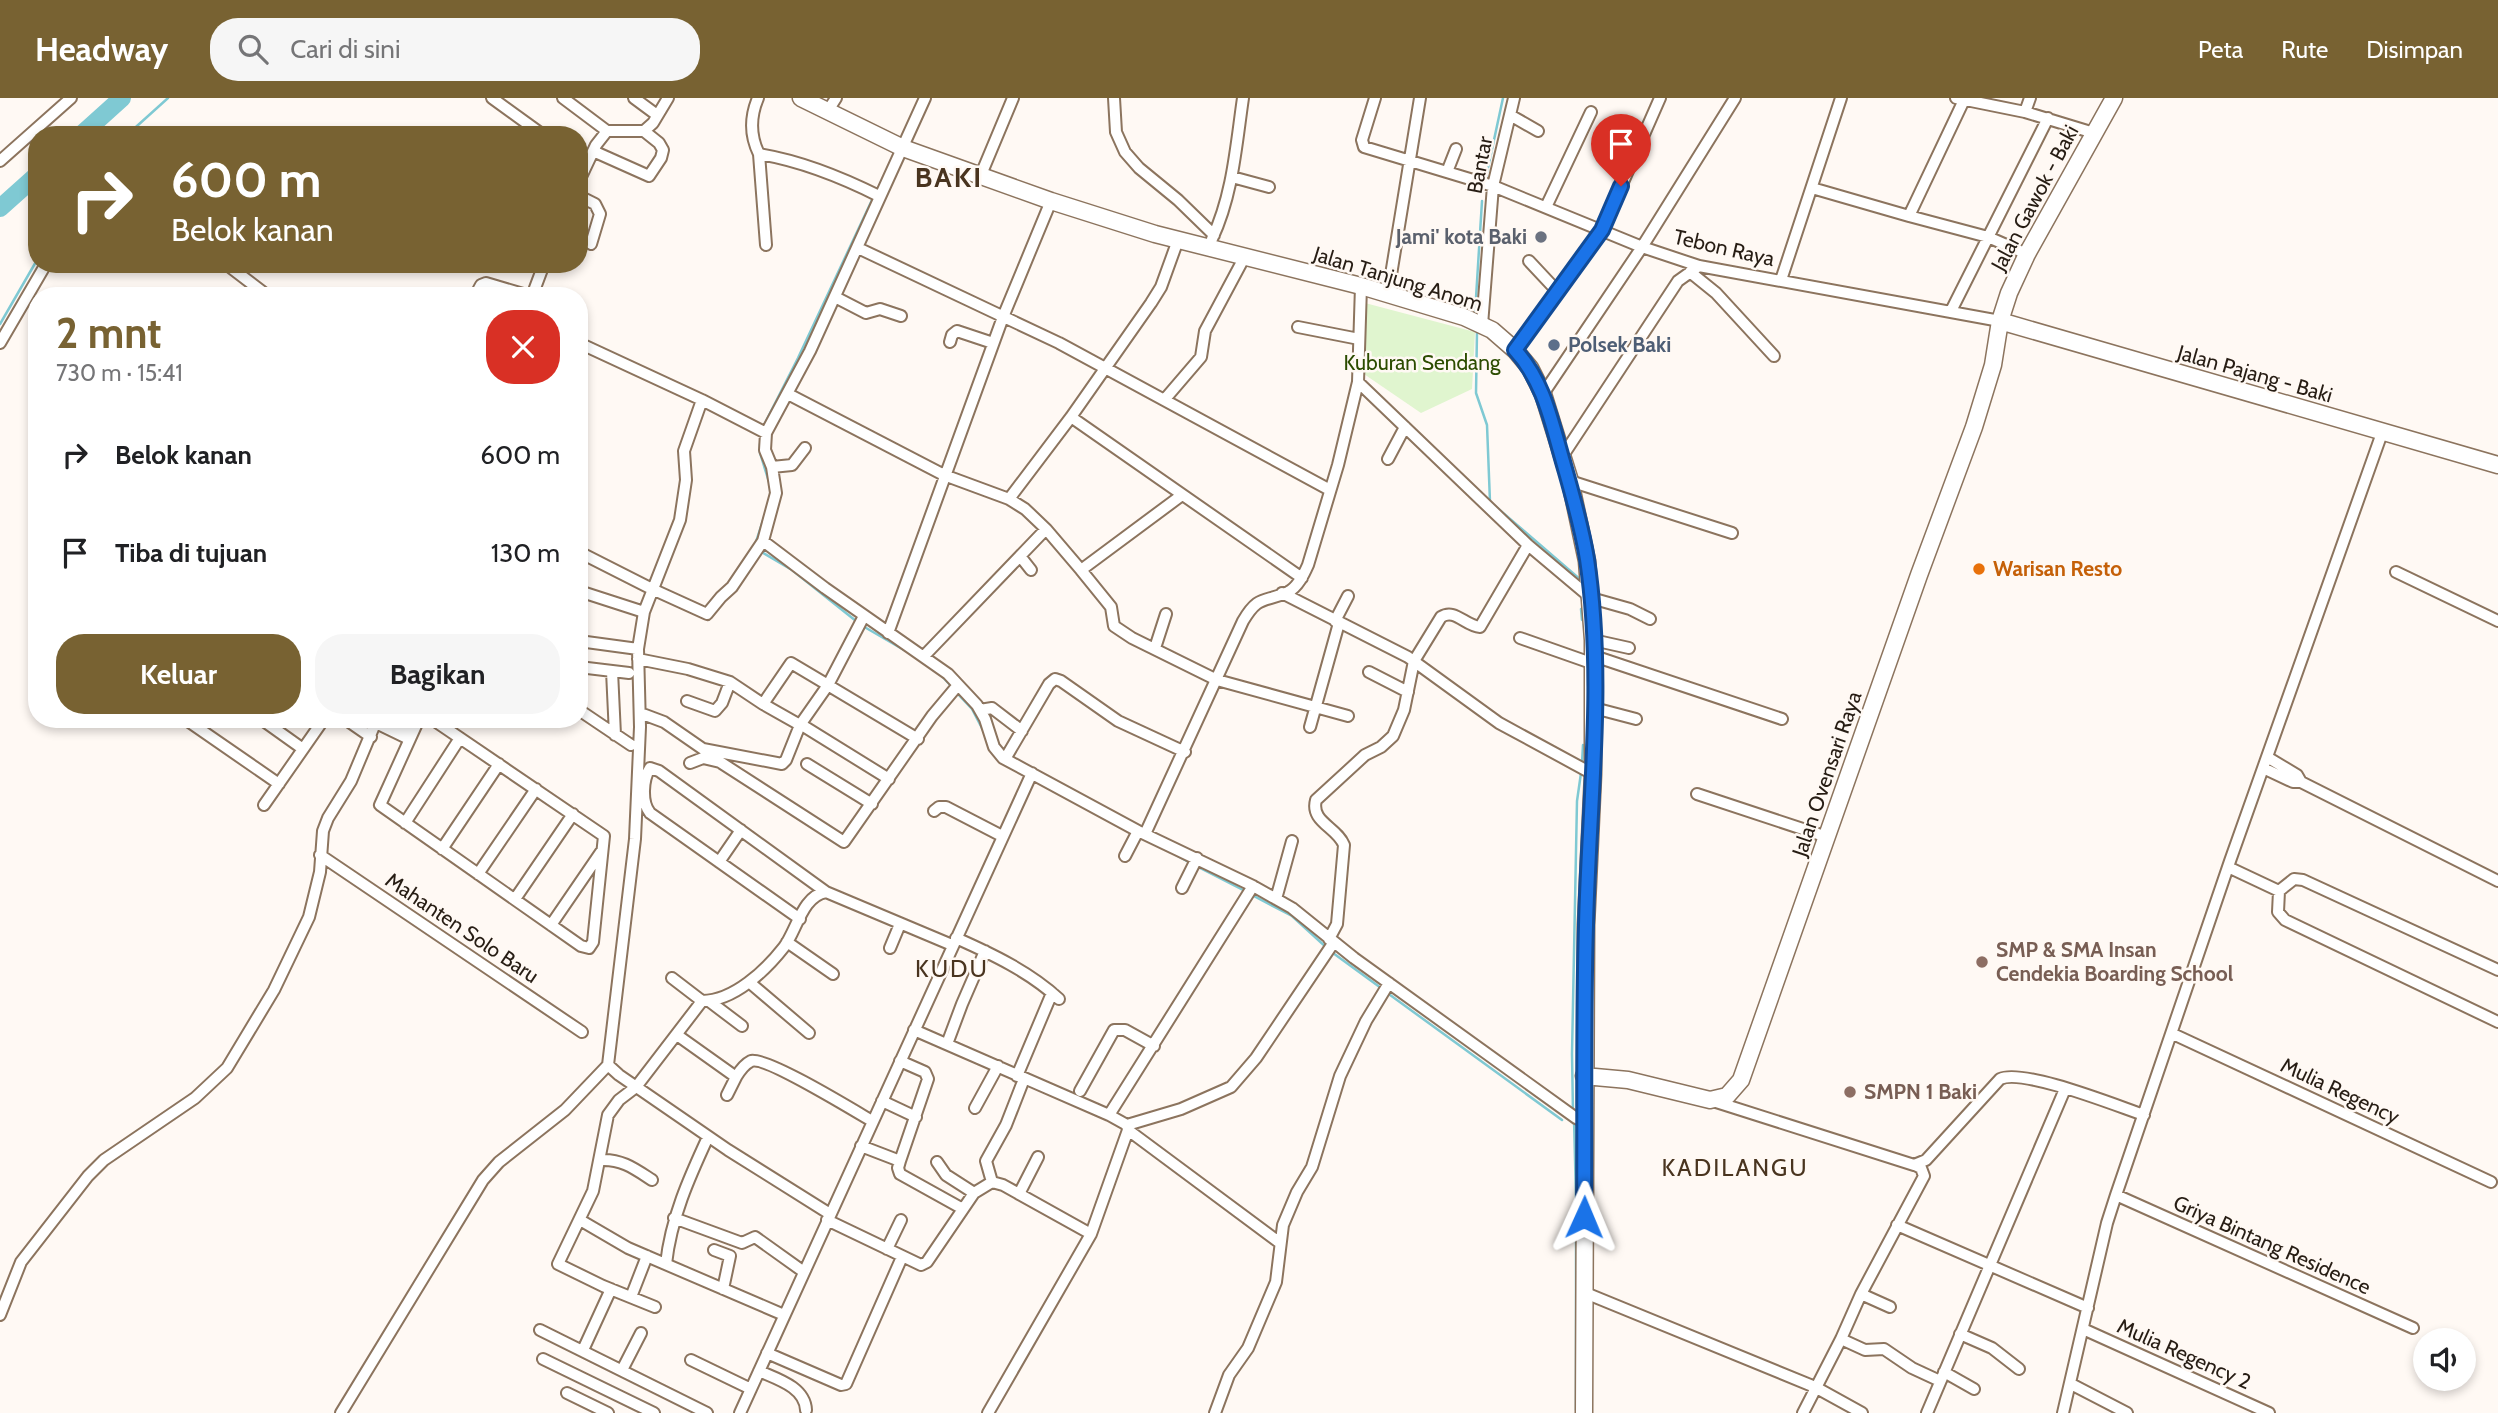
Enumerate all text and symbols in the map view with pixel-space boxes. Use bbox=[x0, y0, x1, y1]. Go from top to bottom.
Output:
search box bbox=[210, 18, 700, 81]
text: Headway bbox=[35, 29, 168, 69]
icon: search bbox=[234, 30, 272, 68]
text: Cari di sini bbox=[290, 33, 400, 65]
text: Peta bbox=[2198, 35, 2243, 64]
text: Rute bbox=[2281, 35, 2328, 64]
text: Disimpan bbox=[2366, 35, 2463, 64]
pin bbox=[1591, 114, 1651, 186]
street label: Jalan Gawok - Baki bbox=[1985, 121, 2084, 276]
icon: arrive bbox=[1602, 125, 1640, 163]
street label: Bantar bbox=[1462, 134, 1497, 196]
text: 600 m bbox=[171, 150, 321, 209]
icon: right bbox=[56, 154, 147, 245]
district label: BAKI bbox=[915, 160, 983, 194]
text: Belok kanan bbox=[171, 210, 334, 249]
place label: Jami' kota Baki bbox=[1395, 224, 1527, 249]
street label: Tebon Raya bbox=[1671, 224, 1777, 271]
marker: Jami' kota Baki bbox=[1533, 229, 1549, 245]
street label: Jalan Tanjung Anom bbox=[1309, 241, 1486, 317]
text: 2 mnt bbox=[56, 307, 162, 359]
button: close bbox=[486, 310, 560, 384]
place label: Polsek Baki bbox=[1568, 332, 1671, 357]
marker: Polsek Baki bbox=[1546, 337, 1562, 353]
street label: Jalan Pajang - Baki bbox=[2174, 339, 2336, 409]
park label: Kuburan Sendang bbox=[1344, 350, 1501, 375]
text: 730 m · 15:41 bbox=[56, 359, 183, 387]
icon: right bbox=[56, 436, 94, 474]
text: Belok kanan bbox=[115, 439, 252, 471]
text: 600 m bbox=[480, 439, 560, 471]
icon: arrive bbox=[56, 534, 94, 572]
text: Tiba di tujuan bbox=[115, 537, 267, 569]
text: 130 m bbox=[491, 537, 560, 569]
place label: Warisan Resto bbox=[1993, 556, 2122, 581]
marker: Warisan Resto bbox=[1971, 561, 1987, 577]
button: Keluar bbox=[56, 634, 301, 714]
button: Bagikan bbox=[315, 634, 560, 714]
street label: Jalan Ovensari Raya bbox=[1786, 688, 1866, 861]
street label: Mahanten Solo Baru bbox=[381, 867, 544, 988]
place label: SMP & SMA Insan Cendekia Boarding School bbox=[1996, 937, 2234, 986]
district label: KUDU bbox=[915, 954, 989, 983]
marker: SMP & SMA Insan Cendekia Boarding School bbox=[1974, 954, 1990, 970]
street label: Mulia Regency bbox=[2277, 1052, 2404, 1129]
place label: SMPN 1 Baki bbox=[1864, 1079, 1977, 1104]
marker: SMPN 1 Baki bbox=[1842, 1084, 1858, 1100]
district label: KADILANGU bbox=[1661, 1153, 1809, 1182]
position arrow bbox=[1547, 1180, 1621, 1254]
street label: Griya Bintang Residence bbox=[2170, 1190, 2375, 1299]
street label: Mulia Regency 2 bbox=[2113, 1313, 2255, 1394]
map controls bbox=[2413, 1328, 2476, 1391]
button: sound bbox=[2413, 1328, 2476, 1391]

